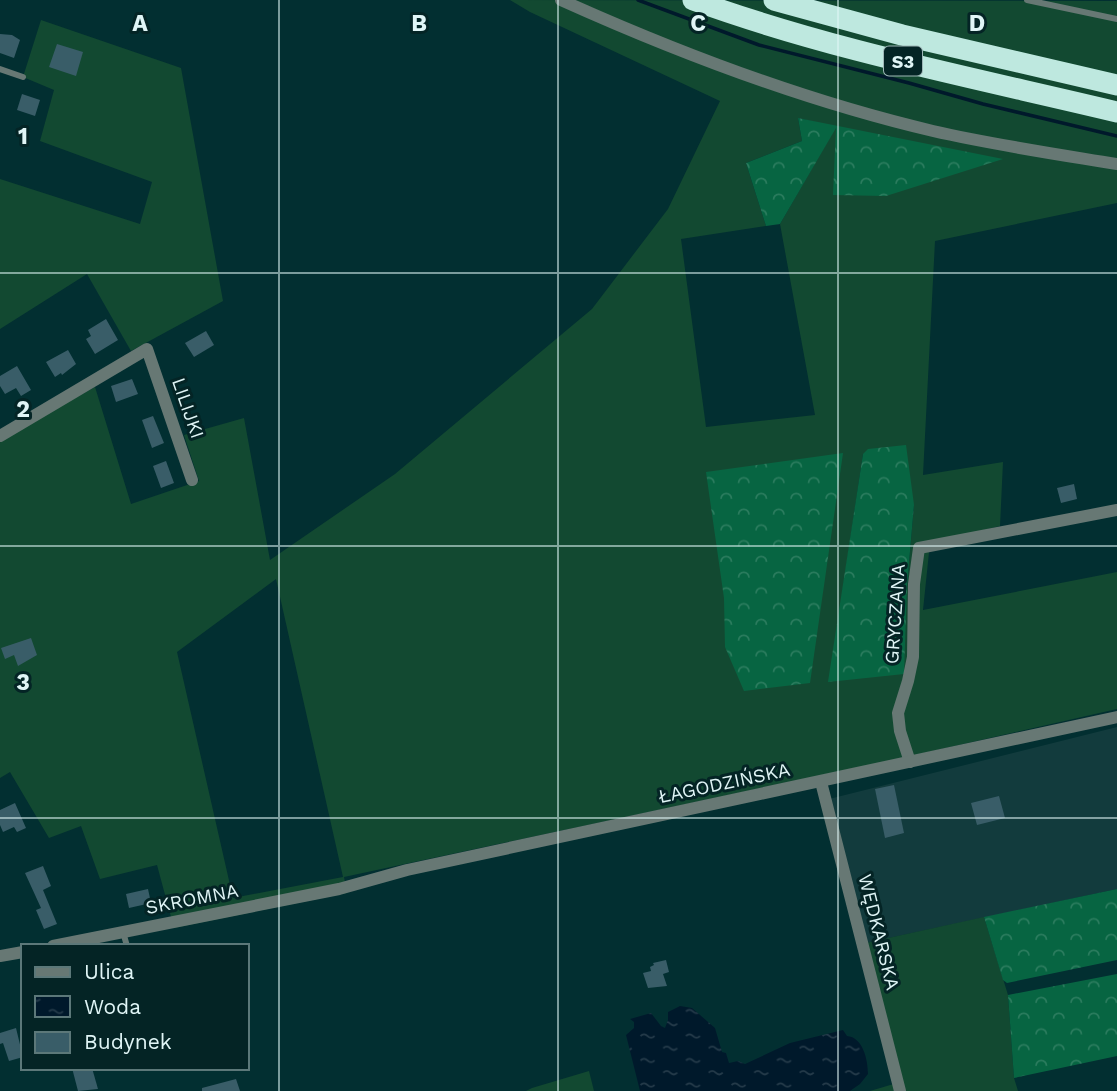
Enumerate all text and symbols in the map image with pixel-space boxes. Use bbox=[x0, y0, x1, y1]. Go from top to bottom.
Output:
text: A bbox=[132, 10, 148, 37]
text: B bbox=[411, 10, 427, 37]
text: C bbox=[690, 10, 706, 37]
text: D bbox=[969, 10, 985, 37]
road number: S3 bbox=[884, 46, 922, 76]
text: 1 bbox=[18, 123, 28, 150]
street label: LILIJKI bbox=[167, 375, 209, 441]
text: 2 bbox=[16, 396, 30, 423]
street label: GRYCZANA bbox=[880, 563, 910, 665]
text: 3 bbox=[16, 669, 30, 696]
street label: ŁAGODZIŃSKA bbox=[656, 758, 792, 808]
street label: WĘDKARSKA bbox=[853, 872, 905, 993]
street label: SKROMNA bbox=[144, 879, 241, 919]
legend bbox=[21, 944, 248, 1070]
text: Ulica bbox=[84, 959, 135, 984]
text: Woda bbox=[84, 994, 141, 1019]
text: Budynek bbox=[84, 1029, 172, 1054]

